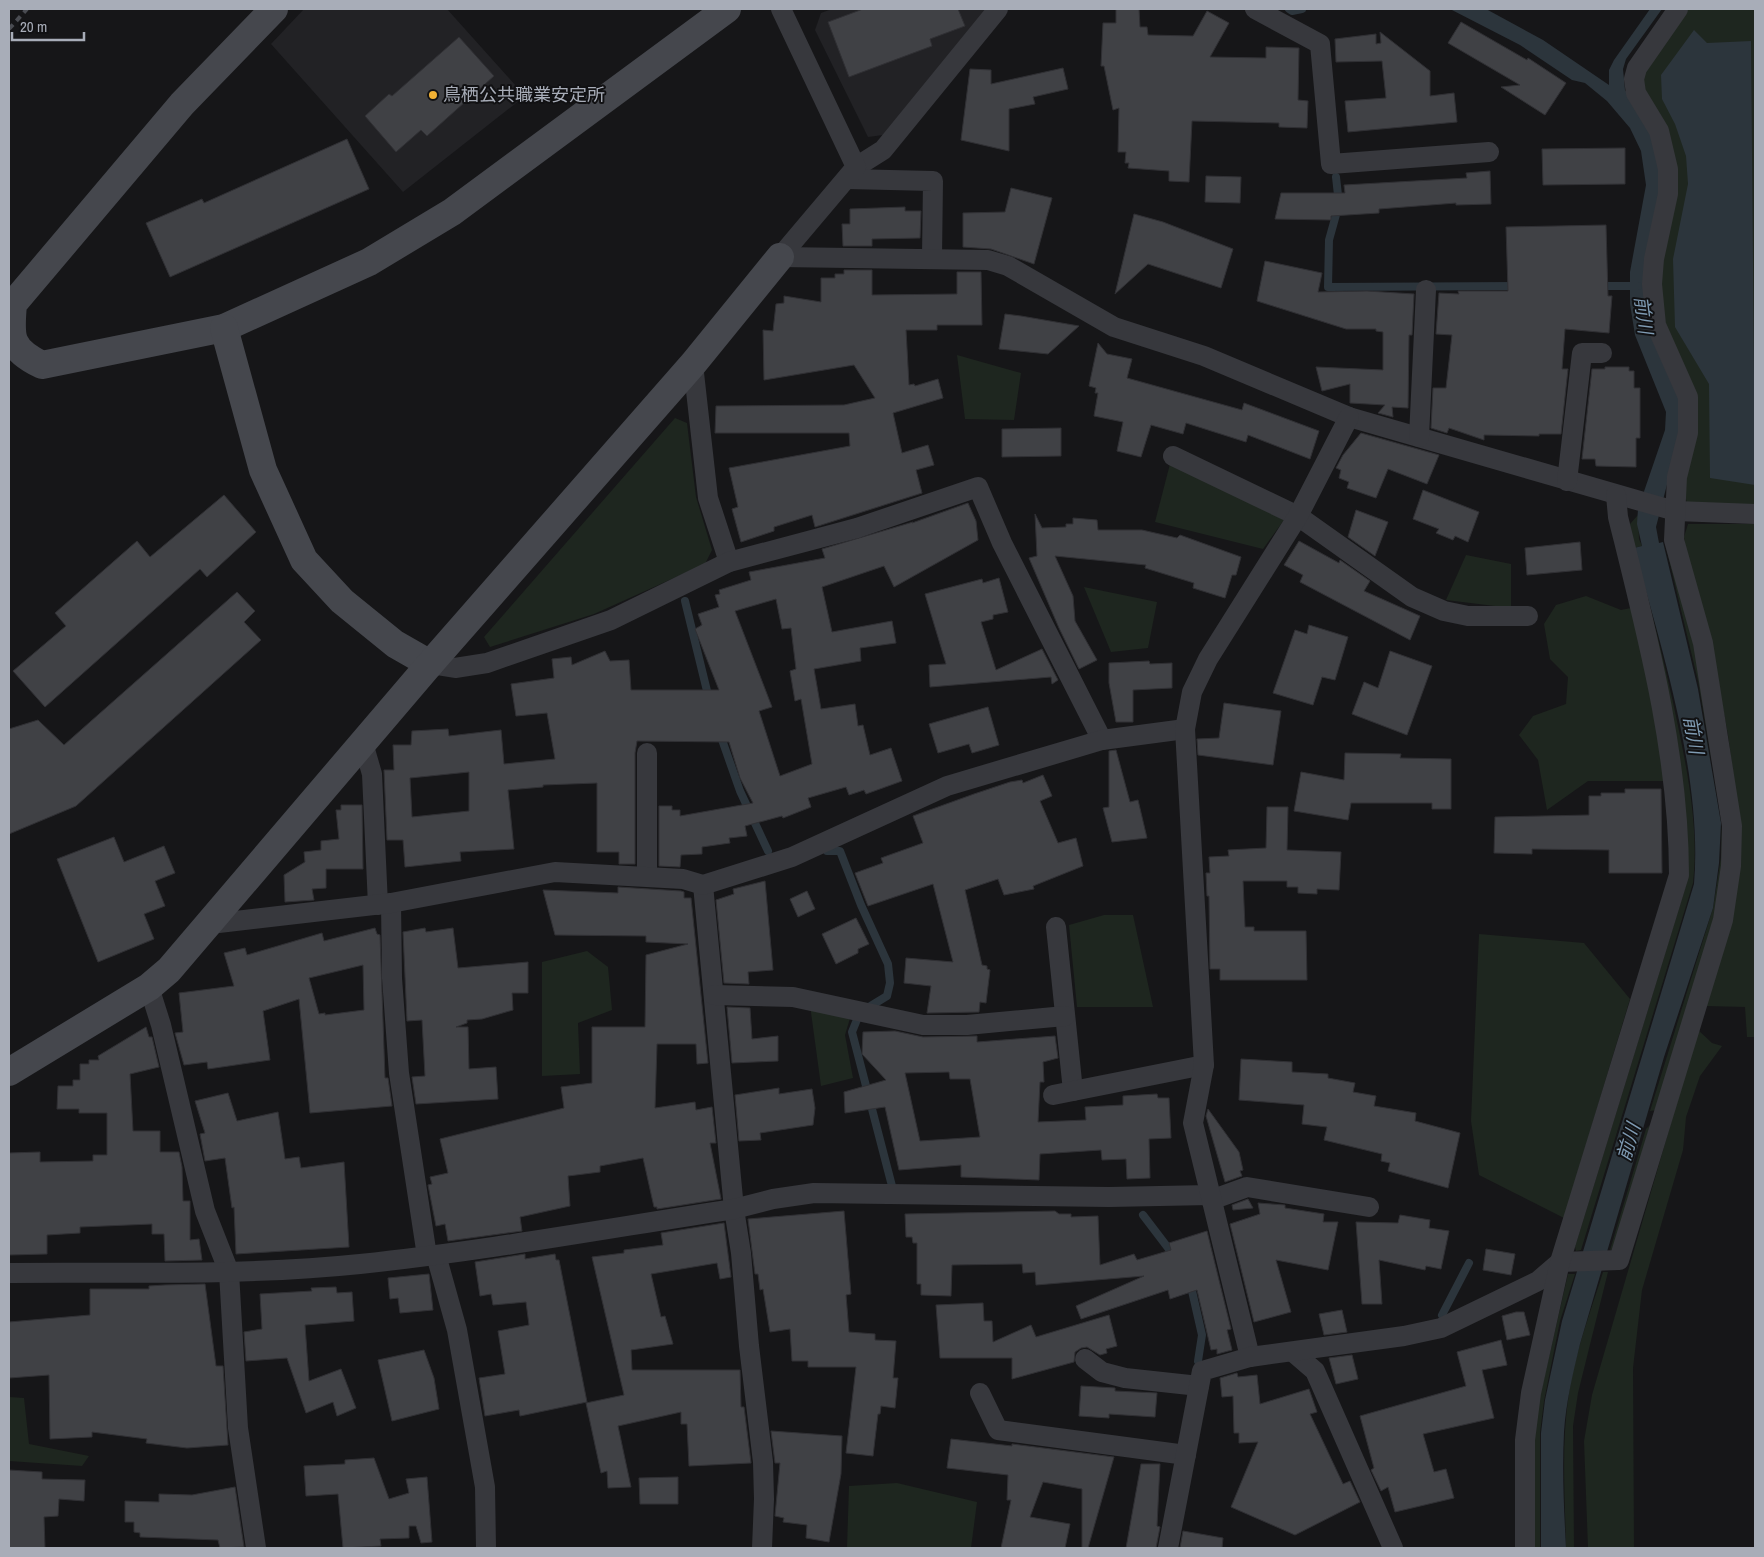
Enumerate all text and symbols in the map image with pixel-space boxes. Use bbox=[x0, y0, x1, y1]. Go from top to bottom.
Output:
scale bar bbox=[12, 10, 85, 42]
text: 20 m bbox=[20, 16, 47, 37]
place label: 鳥栖公共職業安定所 bbox=[443, 82, 605, 107]
marker: 鳥栖公共職業安定所 bbox=[427, 89, 439, 101]
water label: 前川 bbox=[1629, 295, 1659, 337]
water label: 前川 bbox=[1678, 714, 1710, 758]
water label: 前川 bbox=[1610, 1118, 1647, 1164]

